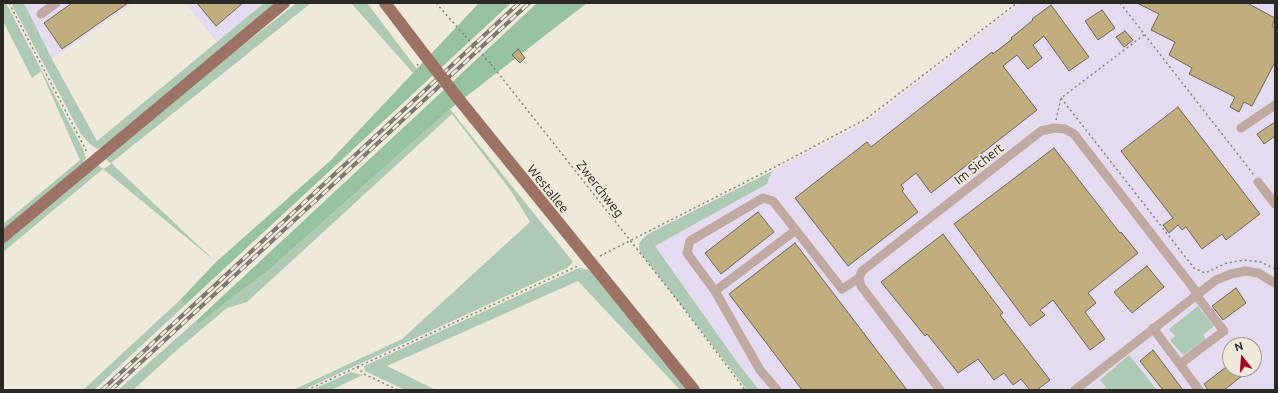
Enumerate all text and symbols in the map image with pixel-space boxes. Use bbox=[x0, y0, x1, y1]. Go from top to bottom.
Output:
street label: Im Sichert bbox=[951, 140, 1007, 188]
street label: Zwerchweg bbox=[573, 158, 627, 220]
street label: Westallee bbox=[524, 162, 572, 216]
north arrow bbox=[1222, 337, 1262, 377]
text: N bbox=[1233, 340, 1244, 353]

